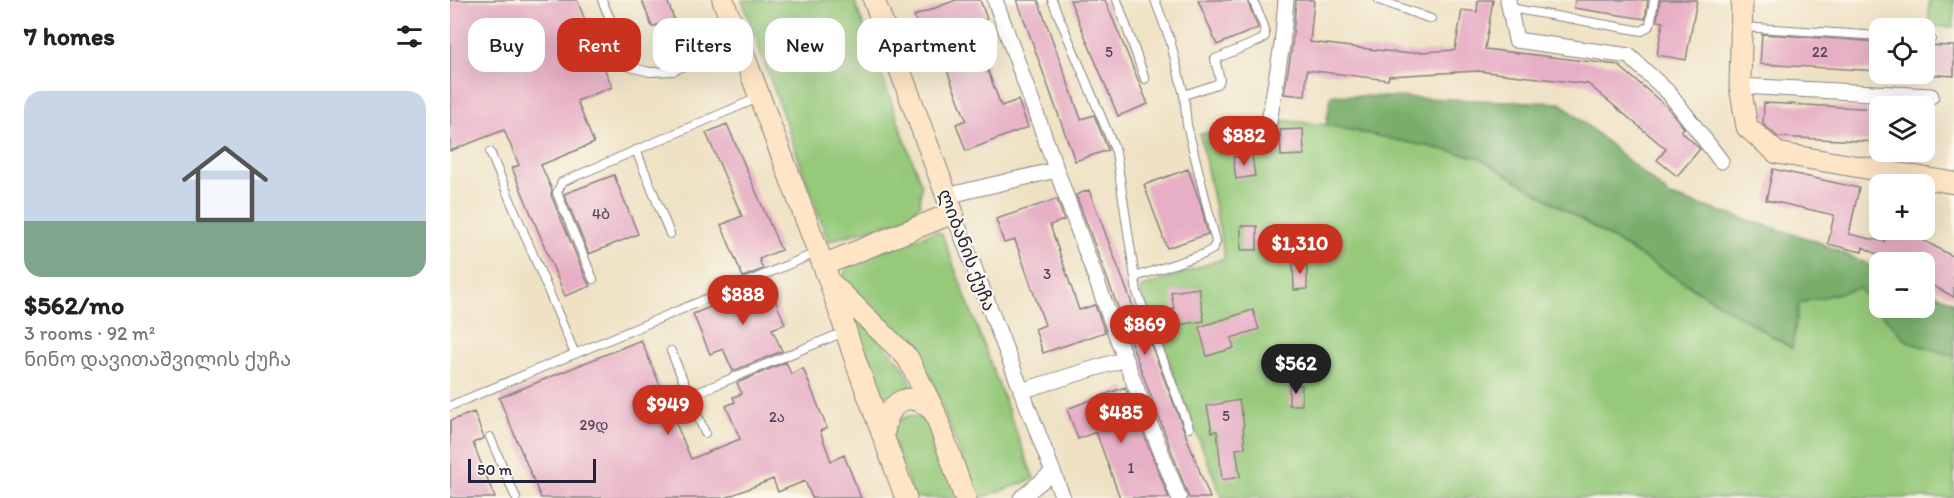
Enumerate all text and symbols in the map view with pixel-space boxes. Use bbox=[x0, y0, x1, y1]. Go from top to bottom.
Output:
chip: Buy bbox=[468, 18, 545, 72]
chip: Rent bbox=[557, 18, 641, 72]
chip: Filters bbox=[653, 18, 753, 72]
chip: New bbox=[765, 18, 845, 72]
chip: Apartment bbox=[857, 18, 997, 72]
map controls bbox=[1869, 18, 1935, 318]
button: locate bbox=[1869, 18, 1935, 84]
text: 7 homes bbox=[24, 20, 115, 52]
icon: filters bbox=[393, 20, 426, 53]
house number: 5 bbox=[1105, 43, 1113, 61]
house number: 22 bbox=[1812, 43, 1828, 61]
button: layers bbox=[1869, 96, 1935, 162]
pin: $882 bbox=[1208, 116, 1280, 167]
text: $882 bbox=[1223, 123, 1265, 147]
icon: home bbox=[171, 130, 279, 238]
button: + bbox=[1869, 174, 1935, 240]
street label: ლიბანის ქუჩა bbox=[934, 186, 1000, 314]
house number: 4ბ bbox=[592, 205, 610, 223]
pin: $1,310 bbox=[1251, 224, 1349, 275]
text: $1,310 bbox=[1272, 231, 1328, 255]
button: − bbox=[1869, 252, 1935, 318]
house number: 3 bbox=[1043, 265, 1051, 283]
pin: $888 bbox=[707, 275, 779, 326]
text: $888 bbox=[721, 282, 765, 306]
text: $562/mo bbox=[24, 289, 124, 321]
pin: $869 bbox=[1109, 305, 1181, 356]
text: $869 bbox=[1124, 312, 1166, 336]
text: 3 rooms · 92 m² bbox=[24, 321, 155, 345]
pin: $562 bbox=[1260, 344, 1332, 395]
text: ნინო დავითაშვილის ქუჩა bbox=[24, 347, 291, 371]
text: $562 bbox=[1275, 351, 1317, 375]
pin: $949 bbox=[632, 385, 704, 436]
text: $949 bbox=[646, 392, 690, 416]
pin: $485 bbox=[1085, 393, 1157, 444]
text: $485 bbox=[1099, 400, 1143, 424]
house number: 5 bbox=[1222, 407, 1230, 425]
house number: 2ა bbox=[769, 408, 785, 426]
house number: 29დ bbox=[580, 416, 608, 434]
scale bar bbox=[468, 456, 596, 484]
house number: 1 bbox=[1128, 459, 1135, 477]
text: 50 m bbox=[477, 460, 512, 479]

